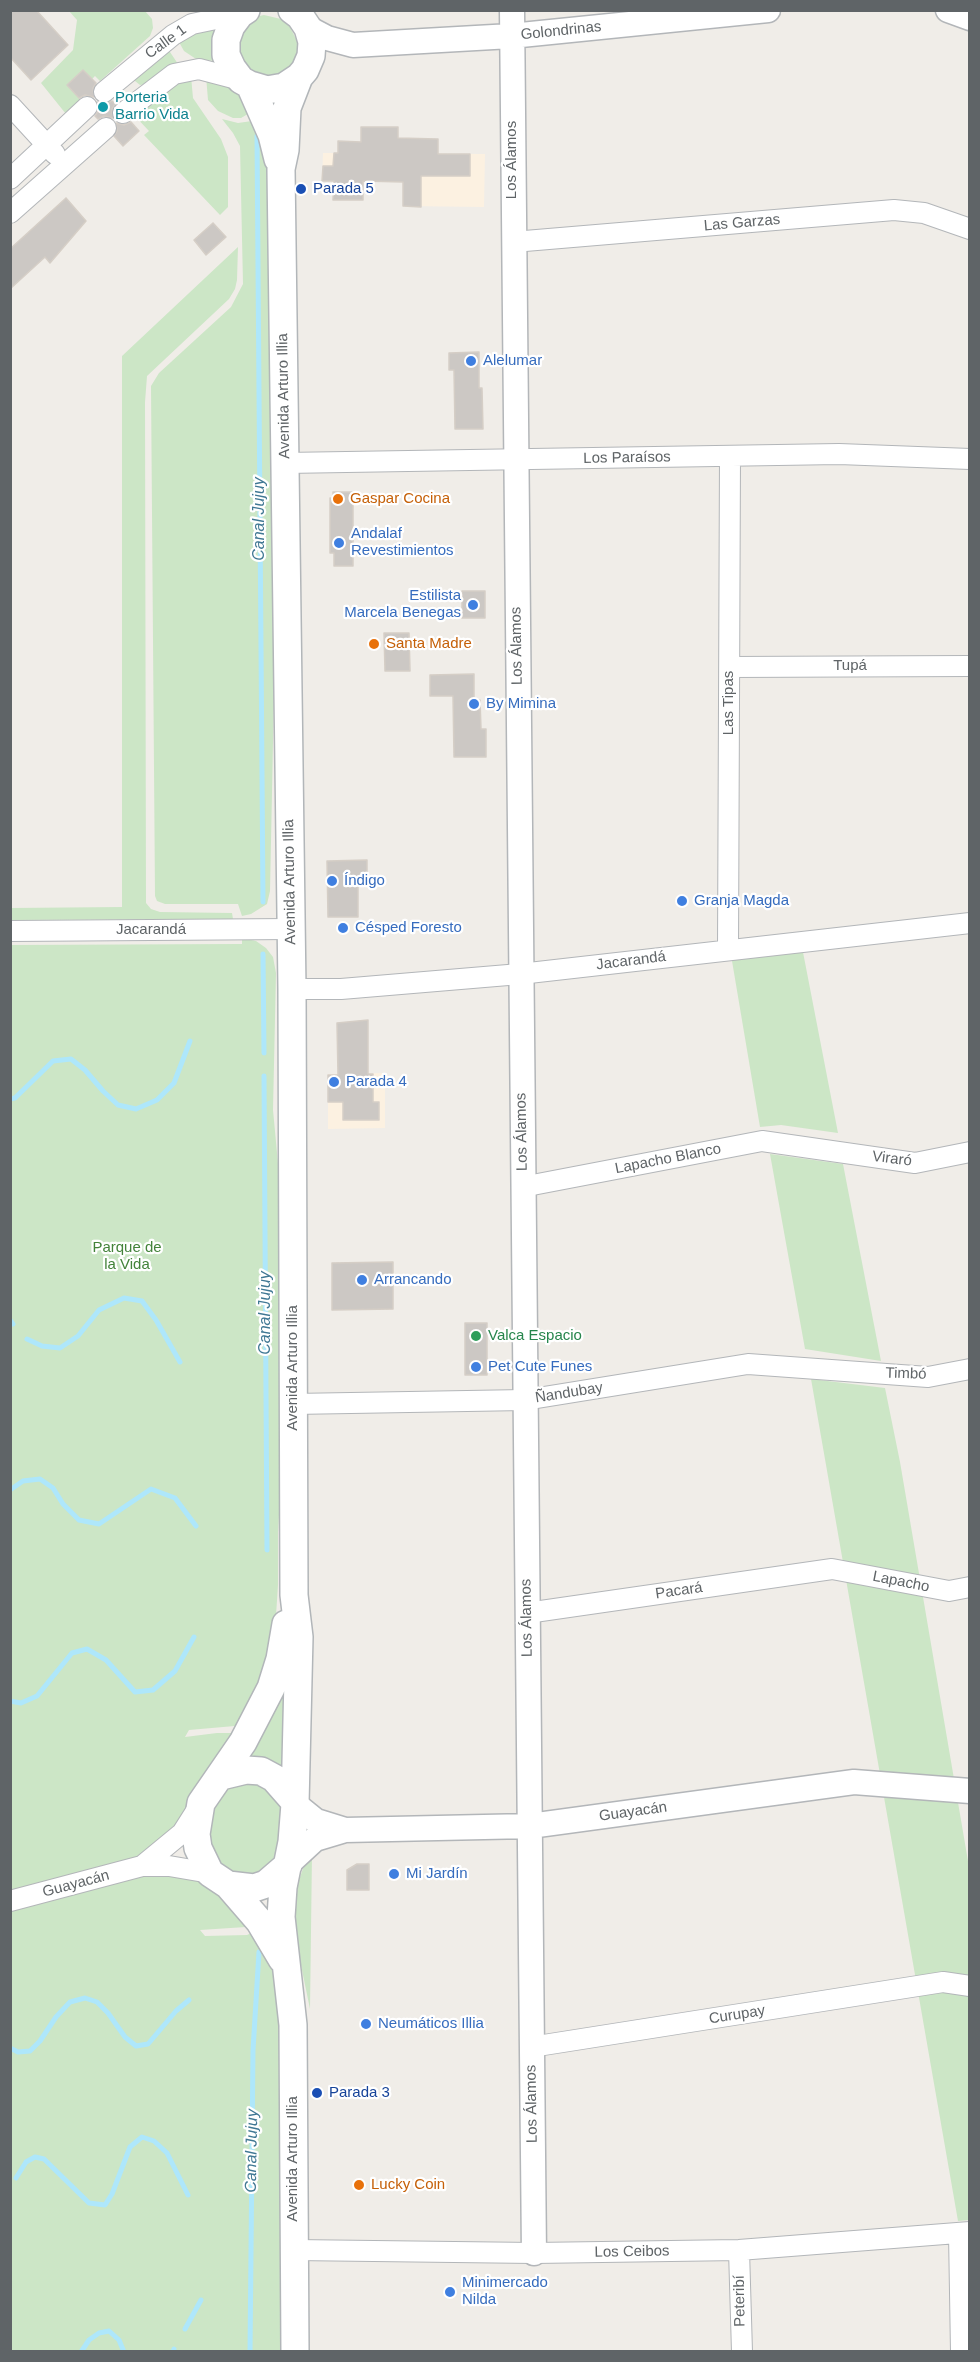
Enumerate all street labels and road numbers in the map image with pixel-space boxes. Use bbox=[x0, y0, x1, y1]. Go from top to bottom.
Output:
street label: Golondrinas bbox=[520, 18, 602, 44]
street label: Calle 1 bbox=[142, 21, 190, 63]
street label: Los Álamos bbox=[503, 121, 521, 199]
street label: Las Garzas bbox=[703, 211, 781, 235]
street label: Avenida Arturo Illia bbox=[274, 333, 294, 459]
street label: Los Paraísos bbox=[583, 448, 671, 468]
street label: Los Álamos bbox=[507, 607, 527, 685]
street label: Tupá bbox=[833, 657, 867, 675]
street label: Las Tipas bbox=[720, 671, 738, 735]
street label: Avenida Arturo Illia bbox=[280, 819, 300, 945]
street label: Jacarandá bbox=[116, 921, 186, 939]
street label: Jacarandá bbox=[595, 948, 667, 974]
street label: Los Álamos bbox=[512, 1093, 532, 1171]
street label: Lapacho Blanco bbox=[613, 1140, 723, 1178]
street label: Viraró bbox=[871, 1148, 913, 1170]
street label: Avenida Arturo Illia bbox=[284, 1305, 302, 1431]
street label: Timbó bbox=[885, 1364, 927, 1384]
street label: Ñandubay bbox=[534, 1379, 604, 1407]
street label: Lapacho bbox=[871, 1568, 931, 1596]
street label: Los Álamos bbox=[517, 1579, 537, 1657]
street label: Pacará bbox=[654, 1579, 704, 1603]
street label: Guayacán bbox=[598, 1798, 668, 1826]
street label: Guayacán bbox=[41, 1866, 111, 1902]
street label: Curupay bbox=[708, 2002, 766, 2028]
street label: Los Álamos bbox=[522, 2065, 542, 2143]
street label: Avenida Arturo Illia bbox=[284, 2096, 302, 2222]
street label: Los Ceibos bbox=[594, 2242, 670, 2262]
street label: Peteribí bbox=[731, 2275, 749, 2327]

